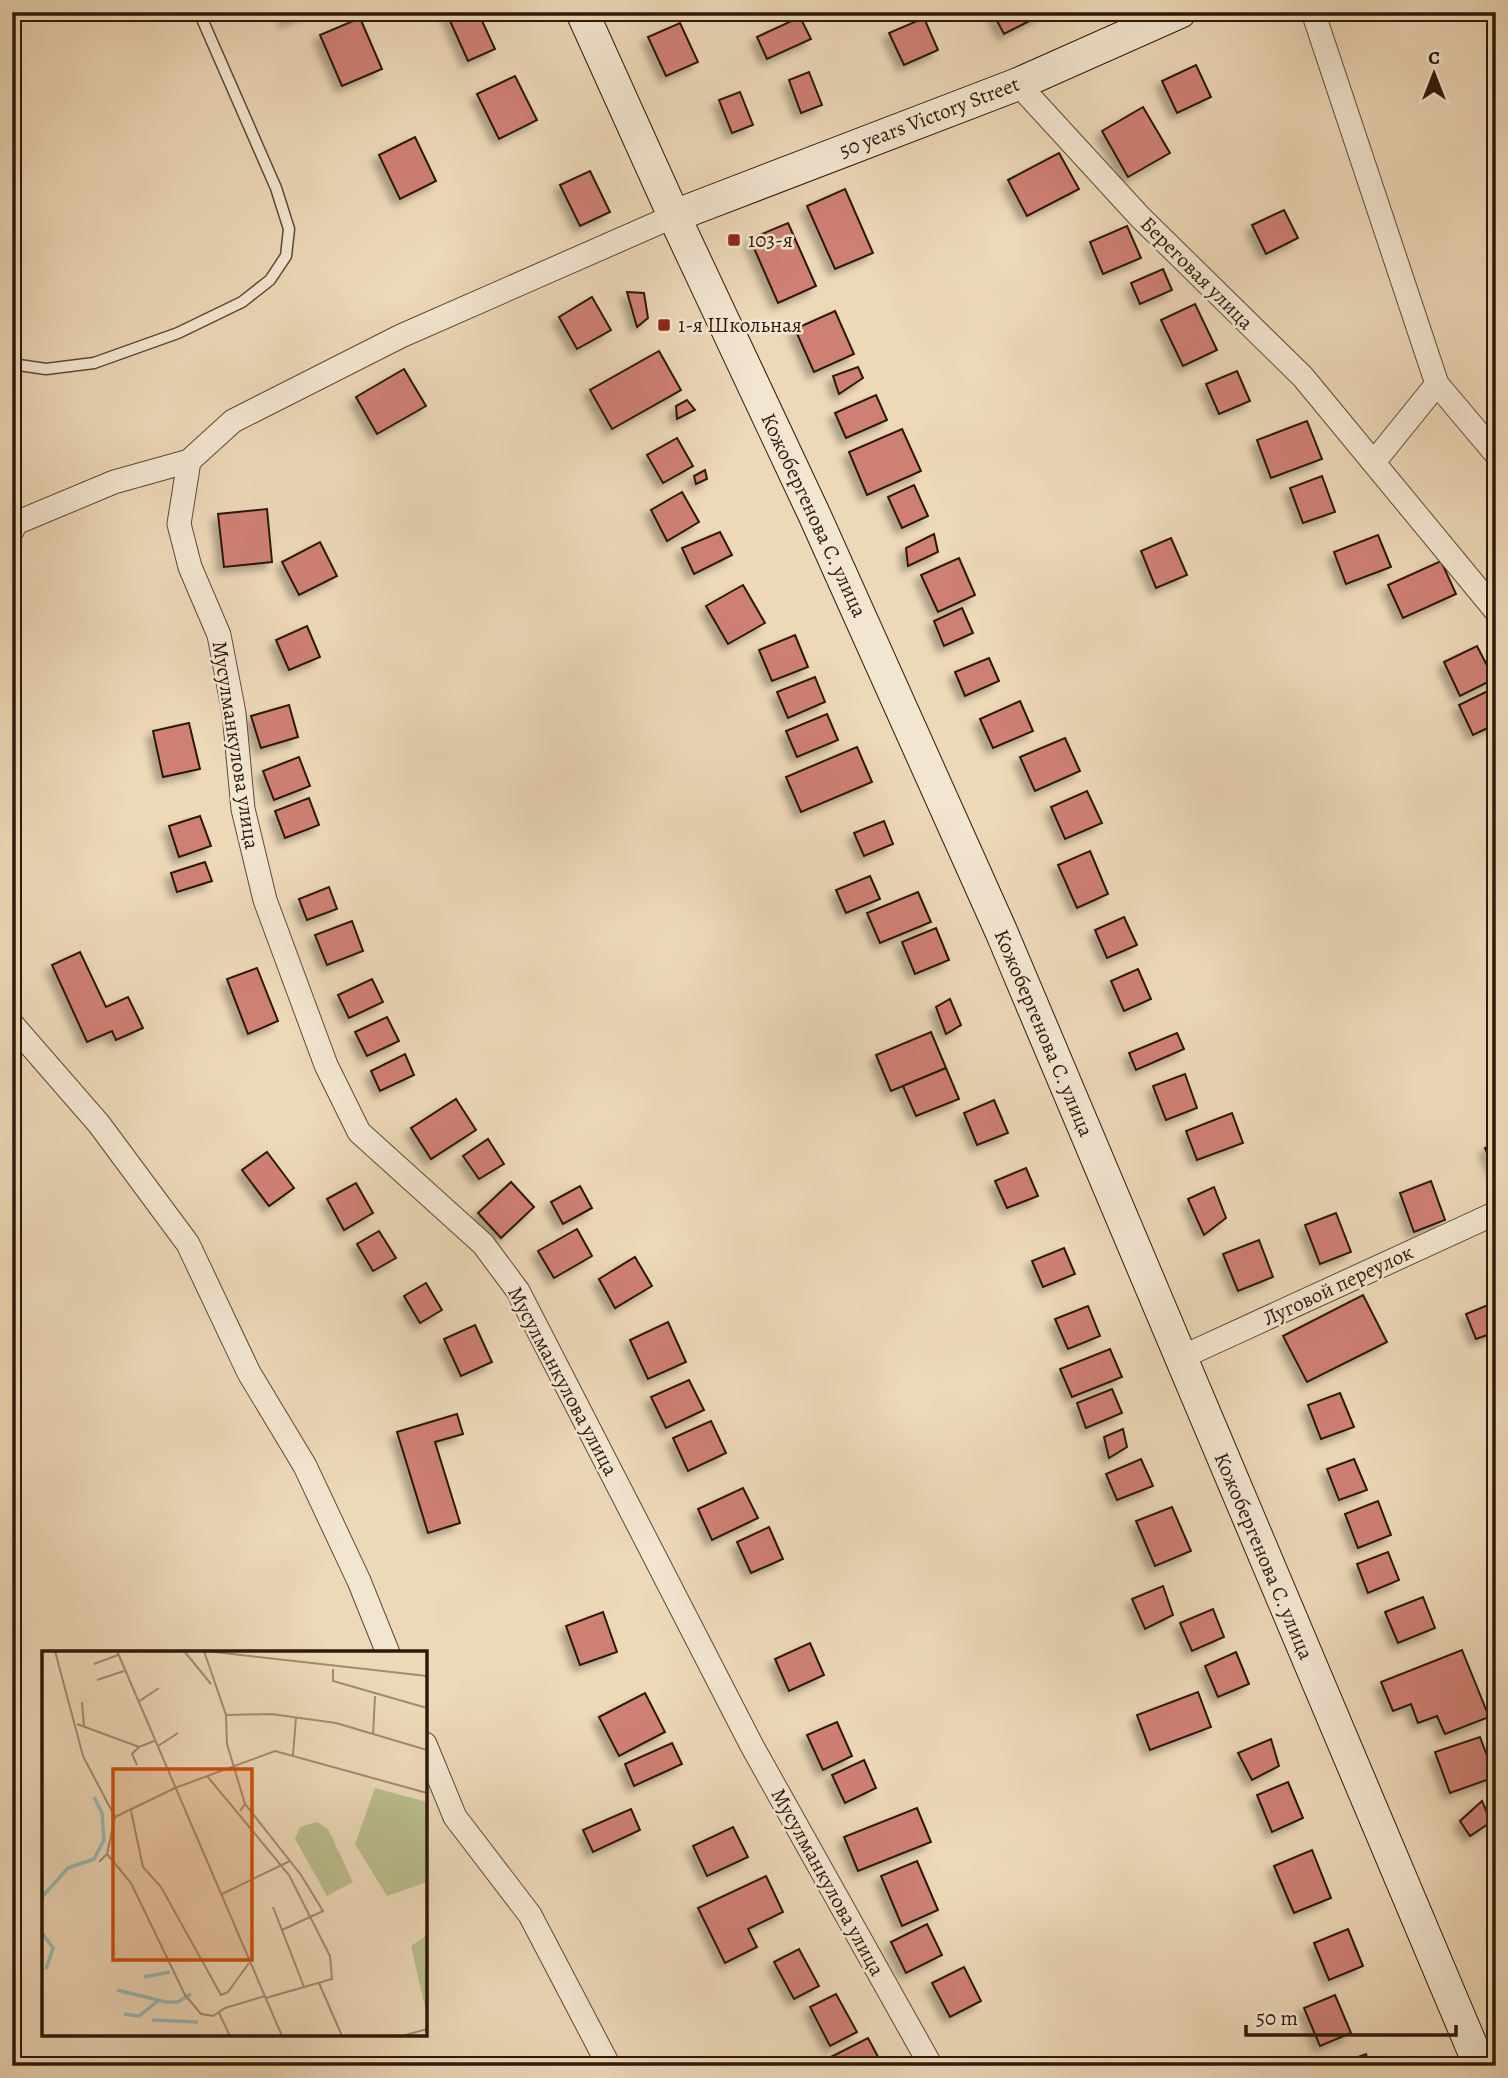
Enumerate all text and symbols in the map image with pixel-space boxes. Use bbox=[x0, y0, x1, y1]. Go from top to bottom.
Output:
north arrow bbox=[1400, 38, 1470, 108]
text: С bbox=[1428, 45, 1440, 71]
street label: 50 years Victory Street bbox=[835, 70, 1023, 164]
street label: Береговая улица bbox=[1134, 210, 1260, 336]
place label: 103-я bbox=[748, 226, 793, 254]
marker: 103-я bbox=[726, 232, 742, 248]
place label: 1-я Школьная bbox=[678, 311, 802, 339]
marker: 1-я Школьная bbox=[656, 317, 672, 333]
street label: Кожобергенова С. улица bbox=[754, 408, 874, 622]
street label: Мусулманкулова улица bbox=[206, 639, 266, 851]
street label: Кожобергенова С. улица bbox=[988, 925, 1100, 1141]
street label: Луговой переулок bbox=[1258, 1238, 1418, 1332]
street label: Мусулманкулова улица bbox=[501, 1282, 625, 1481]
street label: Кожобергенова С. улица bbox=[1208, 1448, 1320, 1664]
inset map bbox=[42, 1651, 427, 2036]
street label: Мусулманкулова улица bbox=[765, 1783, 891, 1981]
scale bar bbox=[1246, 1994, 1456, 2038]
text: 50 m bbox=[1256, 2004, 1298, 2032]

